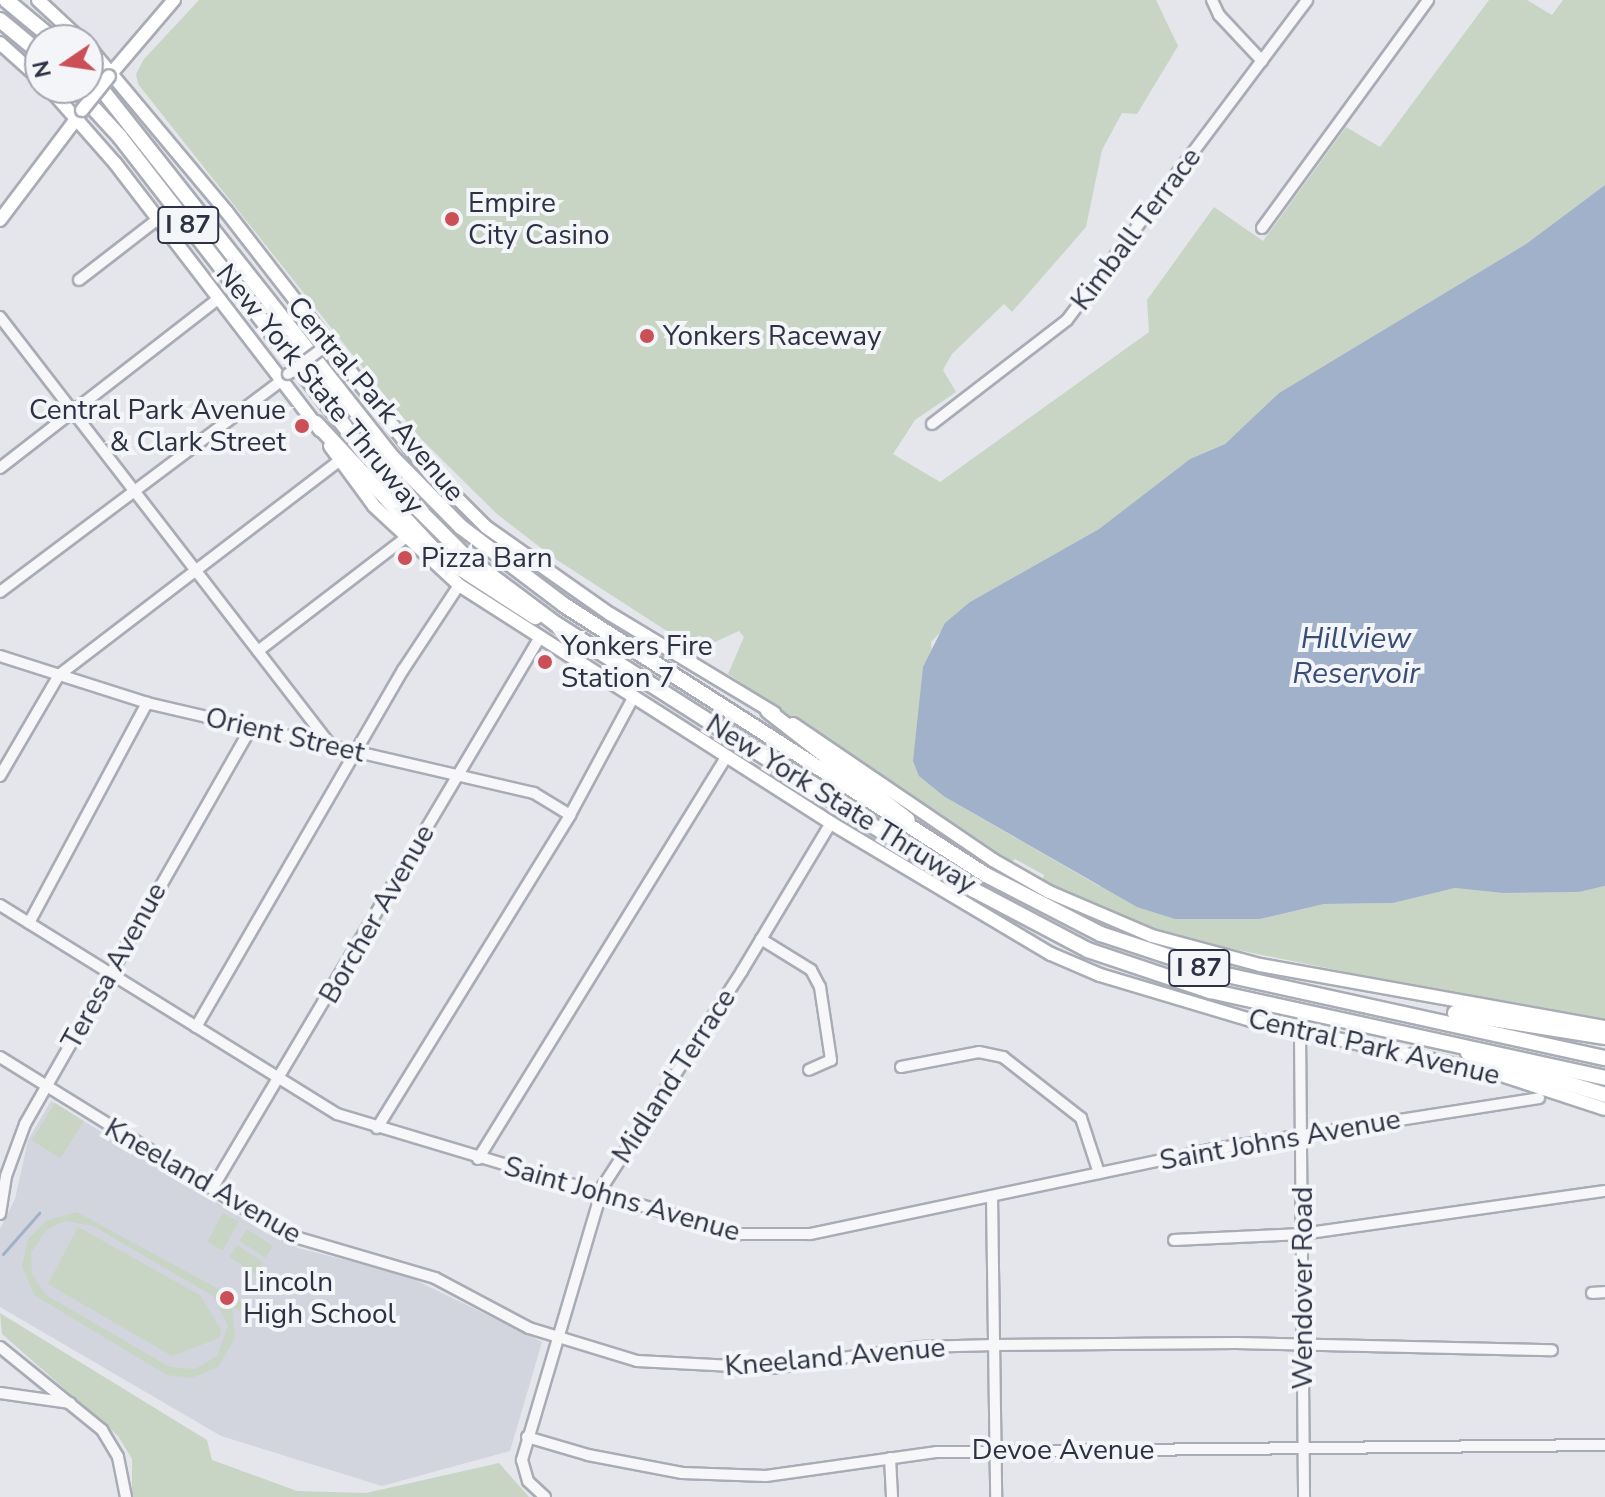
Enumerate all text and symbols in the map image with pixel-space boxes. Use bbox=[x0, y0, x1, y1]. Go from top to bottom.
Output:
north arrow bbox=[24, 24, 104, 104]
text: N bbox=[26, 58, 59, 80]
street label: Kimball Terrace bbox=[1064, 141, 1208, 317]
place label: Empire City Casino bbox=[468, 186, 610, 252]
road number: I 87 bbox=[156, 203, 220, 247]
marker: Empire City Casino bbox=[443, 210, 461, 228]
street label: New York State Thruway bbox=[209, 257, 431, 521]
street label: Central Park Avenue bbox=[281, 290, 471, 508]
place label: Yonkers Raceway bbox=[663, 319, 881, 353]
marker: Yonkers Raceway bbox=[638, 327, 656, 345]
place label: Central Park Avenue & Clark Street bbox=[29, 393, 286, 459]
marker: Central Park Avenue & Clark Street bbox=[293, 417, 311, 435]
place label: Pizza Barn bbox=[421, 541, 553, 575]
marker: Pizza Barn bbox=[396, 549, 414, 567]
water label: Hillview Reservoir bbox=[1292, 621, 1420, 692]
place label: Yonkers Fire Station 7 bbox=[561, 629, 713, 695]
marker: Yonkers Fire Station 7 bbox=[536, 653, 554, 671]
street label: Orient Street bbox=[202, 700, 368, 770]
street label: New York State Thruway bbox=[700, 707, 982, 901]
street label: Borcher Avenue bbox=[312, 819, 442, 1009]
street label: Teresa Avenue bbox=[54, 877, 174, 1055]
road number: I 87 bbox=[1167, 946, 1231, 990]
street label: Midland Terrace bbox=[605, 982, 743, 1170]
street label: Central Park Avenue bbox=[1245, 1002, 1503, 1092]
street label: Saint Johns Avenue bbox=[1157, 1102, 1403, 1178]
street label: Kneeland Avenue bbox=[99, 1111, 307, 1251]
street label: Saint Johns Avenue bbox=[500, 1149, 744, 1249]
street label: Wendover Road bbox=[1286, 1186, 1320, 1390]
place label: Lincoln High School bbox=[243, 1265, 396, 1331]
marker: Lincoln High School bbox=[218, 1289, 236, 1307]
street label: Kneeland Avenue bbox=[723, 1331, 947, 1383]
street label: Devoe Avenue bbox=[972, 1433, 1154, 1467]

